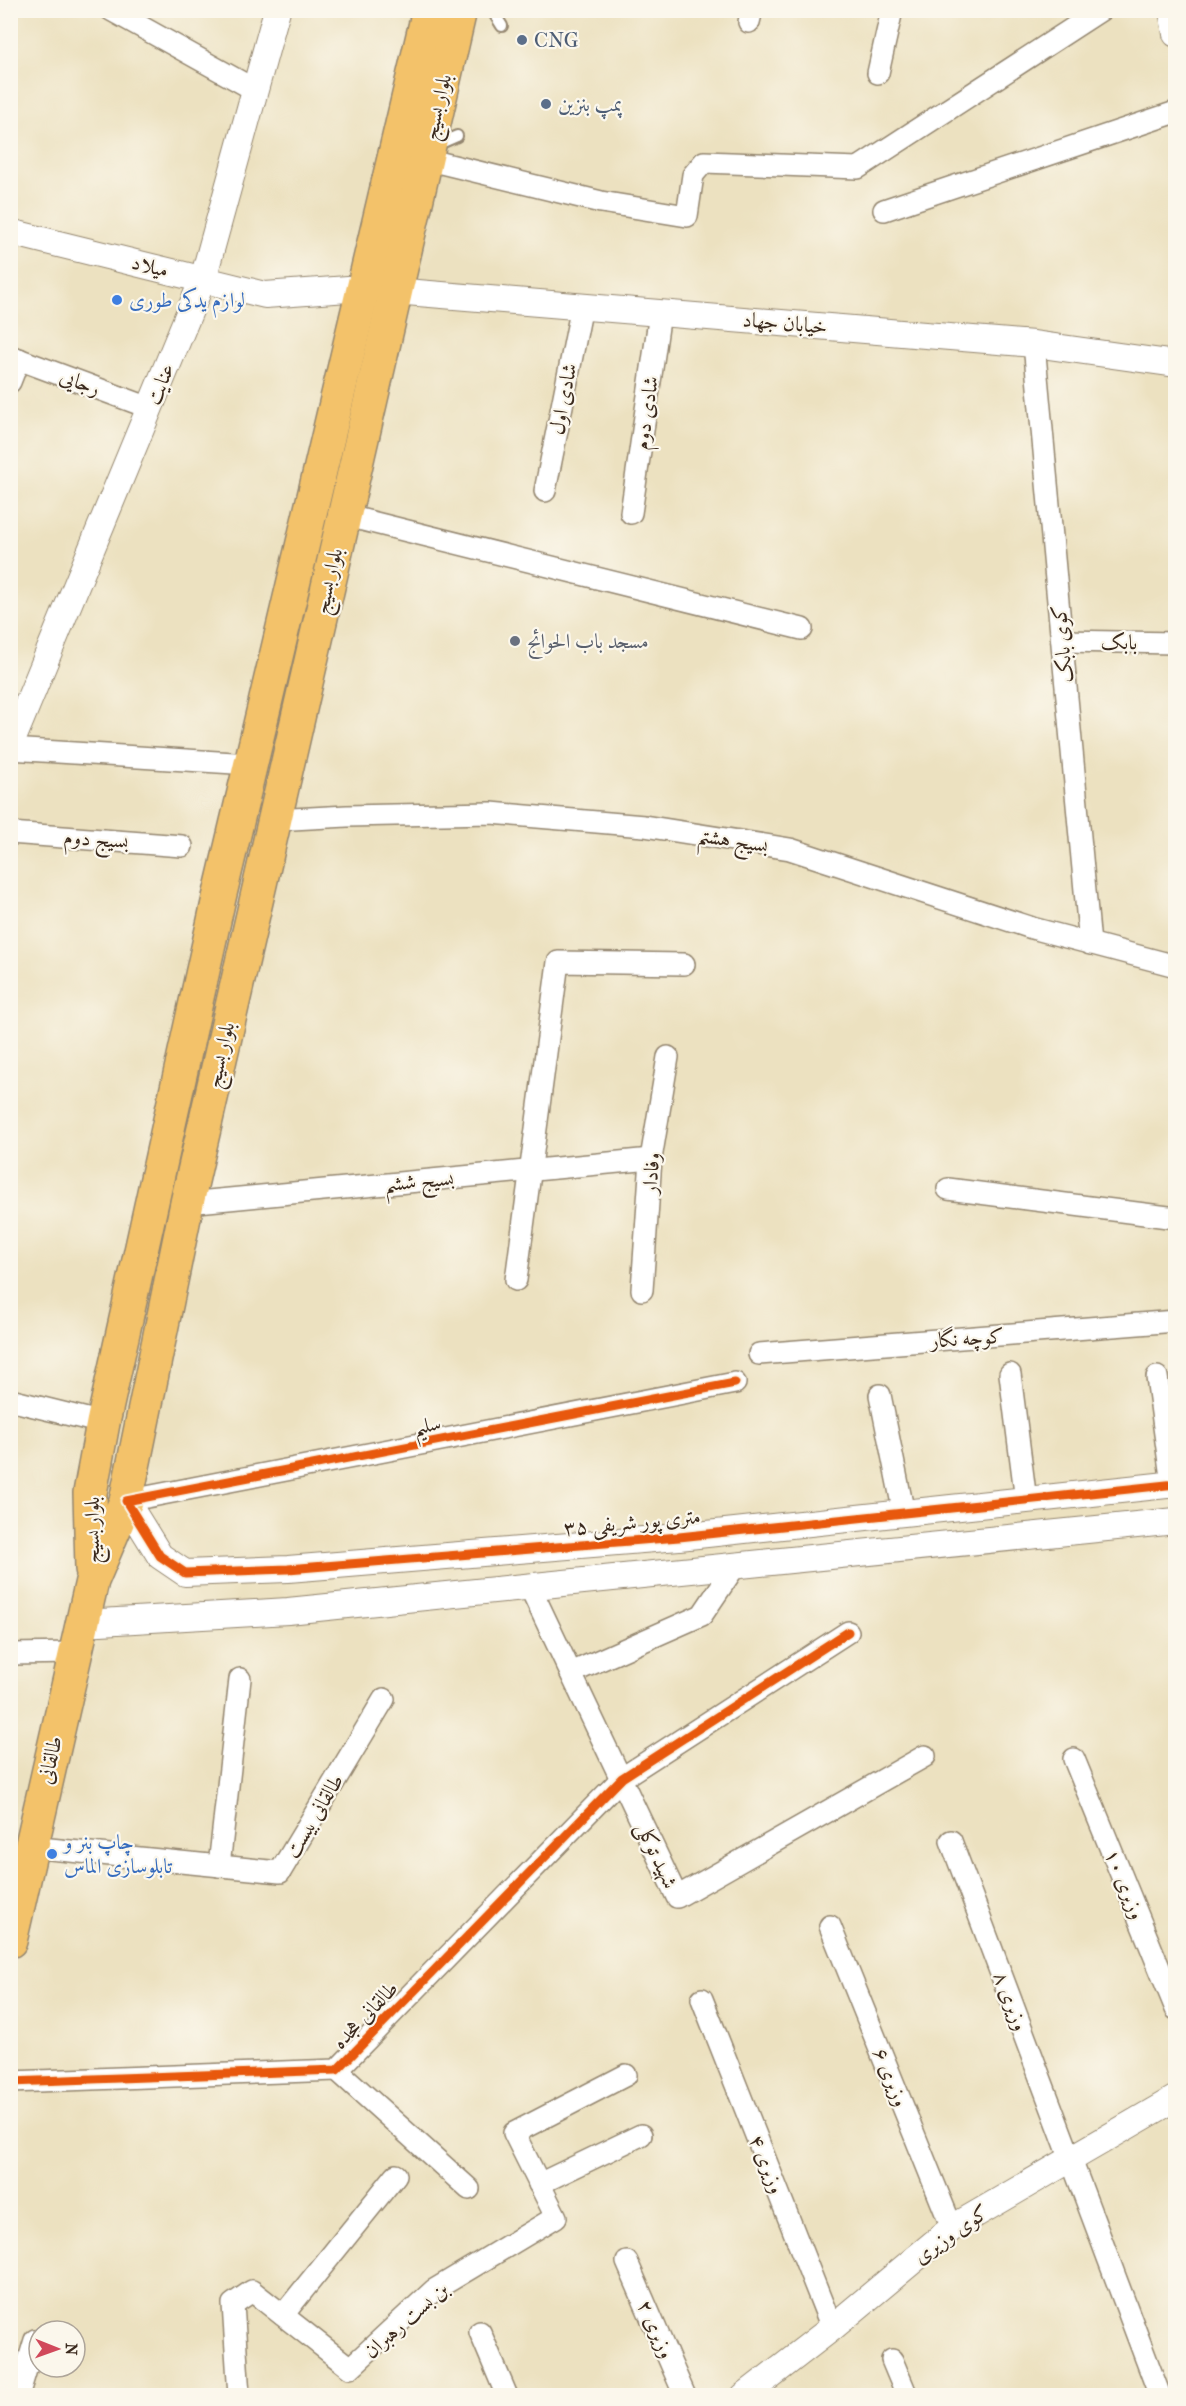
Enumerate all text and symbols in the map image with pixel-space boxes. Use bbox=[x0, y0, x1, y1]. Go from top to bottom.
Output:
place label: CNG bbox=[534, 28, 579, 52]
marker: CNG bbox=[515, 33, 529, 47]
street label: بلوار بسیج bbox=[418, 72, 463, 144]
place label: پمپ بنزین bbox=[558, 92, 623, 120]
marker: پمپ بنزین bbox=[539, 97, 553, 111]
street label: میلاد bbox=[129, 250, 171, 282]
place label: لوازم یدکی طوری bbox=[129, 287, 245, 318]
marker: لوازم یدکی طوری bbox=[110, 293, 124, 307]
street label: خیابان جهاد bbox=[741, 307, 828, 340]
street label: عنایت bbox=[141, 360, 180, 409]
street label: شادی اول bbox=[544, 361, 582, 437]
street label: رجایی bbox=[56, 364, 104, 402]
street label: شادی دوم bbox=[629, 375, 669, 452]
street label: بلوار بسیج bbox=[309, 546, 354, 618]
street label: کوی بابک bbox=[1047, 604, 1078, 684]
place label: مسجد باب الحوائج bbox=[527, 628, 649, 659]
street label: بابک bbox=[1100, 630, 1137, 655]
marker: مسجد باب الحوائج bbox=[508, 634, 522, 648]
street label: بسیج هشتم bbox=[695, 823, 770, 866]
street label: بسيج دوم bbox=[62, 825, 130, 860]
street label: بلوار بسیج bbox=[201, 1020, 246, 1092]
street label: وفادار bbox=[637, 1151, 665, 1197]
street label: بسیج ششم bbox=[383, 1166, 456, 1205]
street label: کوچه نگار bbox=[927, 1322, 1005, 1355]
street label: سلیم bbox=[411, 1411, 445, 1448]
street label: بلوار بسیج bbox=[80, 1497, 111, 1563]
street label: ۳۵ متری پور شریفی bbox=[562, 1504, 702, 1543]
street label: طالقانی bbox=[33, 1734, 67, 1786]
street label: طالقانی بیست bbox=[280, 1770, 349, 1863]
street label: شهید توکلی bbox=[628, 1818, 683, 1894]
place label: چاپ بنر و تابلوسازی الماس bbox=[62, 1830, 173, 1879]
street label: وزیری ۱۰ bbox=[1100, 1845, 1150, 1923]
marker: چاپ بنر و تابلوسازی الماس bbox=[45, 1847, 59, 1861]
street label: وزیری ۸ bbox=[989, 1968, 1033, 2034]
street label: طالقانی هجده bbox=[327, 1976, 403, 2054]
street label: وزیری ۶ bbox=[868, 2044, 914, 2110]
street label: وزیری ۴ bbox=[744, 2131, 790, 2197]
street label: کوی وزیری bbox=[909, 2199, 994, 2269]
street label: بن بست رهبران bbox=[359, 2277, 454, 2364]
street label: وزیری ۲ bbox=[633, 2296, 679, 2362]
north arrow bbox=[27, 2319, 87, 2379]
text: N bbox=[62, 2343, 81, 2356]

